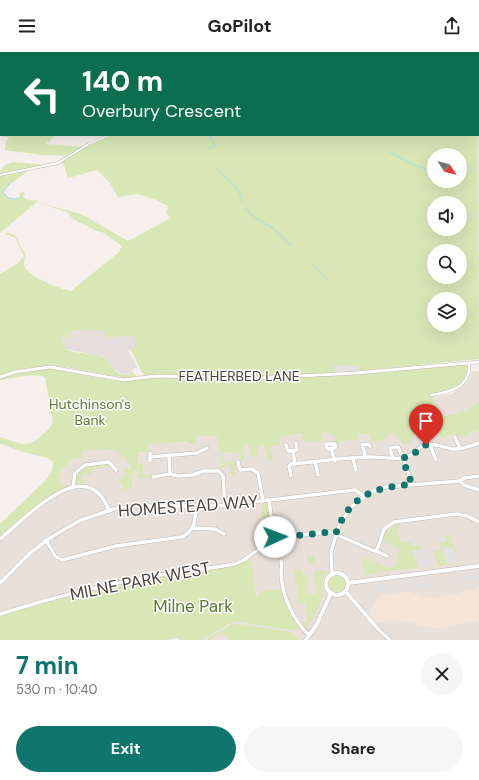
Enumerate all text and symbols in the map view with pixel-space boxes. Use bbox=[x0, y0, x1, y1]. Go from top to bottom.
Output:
text: GoPilot bbox=[207, 14, 272, 38]
icon: menu bbox=[16, 15, 38, 37]
icon: share bbox=[441, 15, 463, 37]
text: 140 m bbox=[82, 63, 163, 100]
icon: left bbox=[16, 68, 68, 120]
text: Overbury Crescent bbox=[82, 99, 241, 123]
north arrow bbox=[427, 148, 467, 188]
map controls bbox=[427, 148, 467, 332]
button: sound bbox=[427, 196, 467, 236]
button: search bbox=[427, 244, 467, 284]
button: layers bbox=[427, 292, 467, 332]
street label: FEATHERBED LANE bbox=[178, 367, 300, 385]
park label: Hutchinson's Bank bbox=[49, 395, 131, 429]
pin bbox=[409, 404, 443, 445]
icon: arrive bbox=[415, 410, 437, 432]
street label: HOMESTEAD WAY bbox=[117, 490, 259, 522]
position arrow bbox=[254, 516, 296, 558]
street label: MILNE PARK WEST bbox=[68, 557, 212, 605]
park label: Milne Park bbox=[153, 595, 233, 617]
text: 7 min bbox=[16, 650, 79, 681]
button: close bbox=[421, 653, 463, 695]
text: 530 m · 10:40 bbox=[16, 681, 97, 698]
button: Exit bbox=[16, 726, 236, 772]
button: Share bbox=[244, 726, 463, 772]

